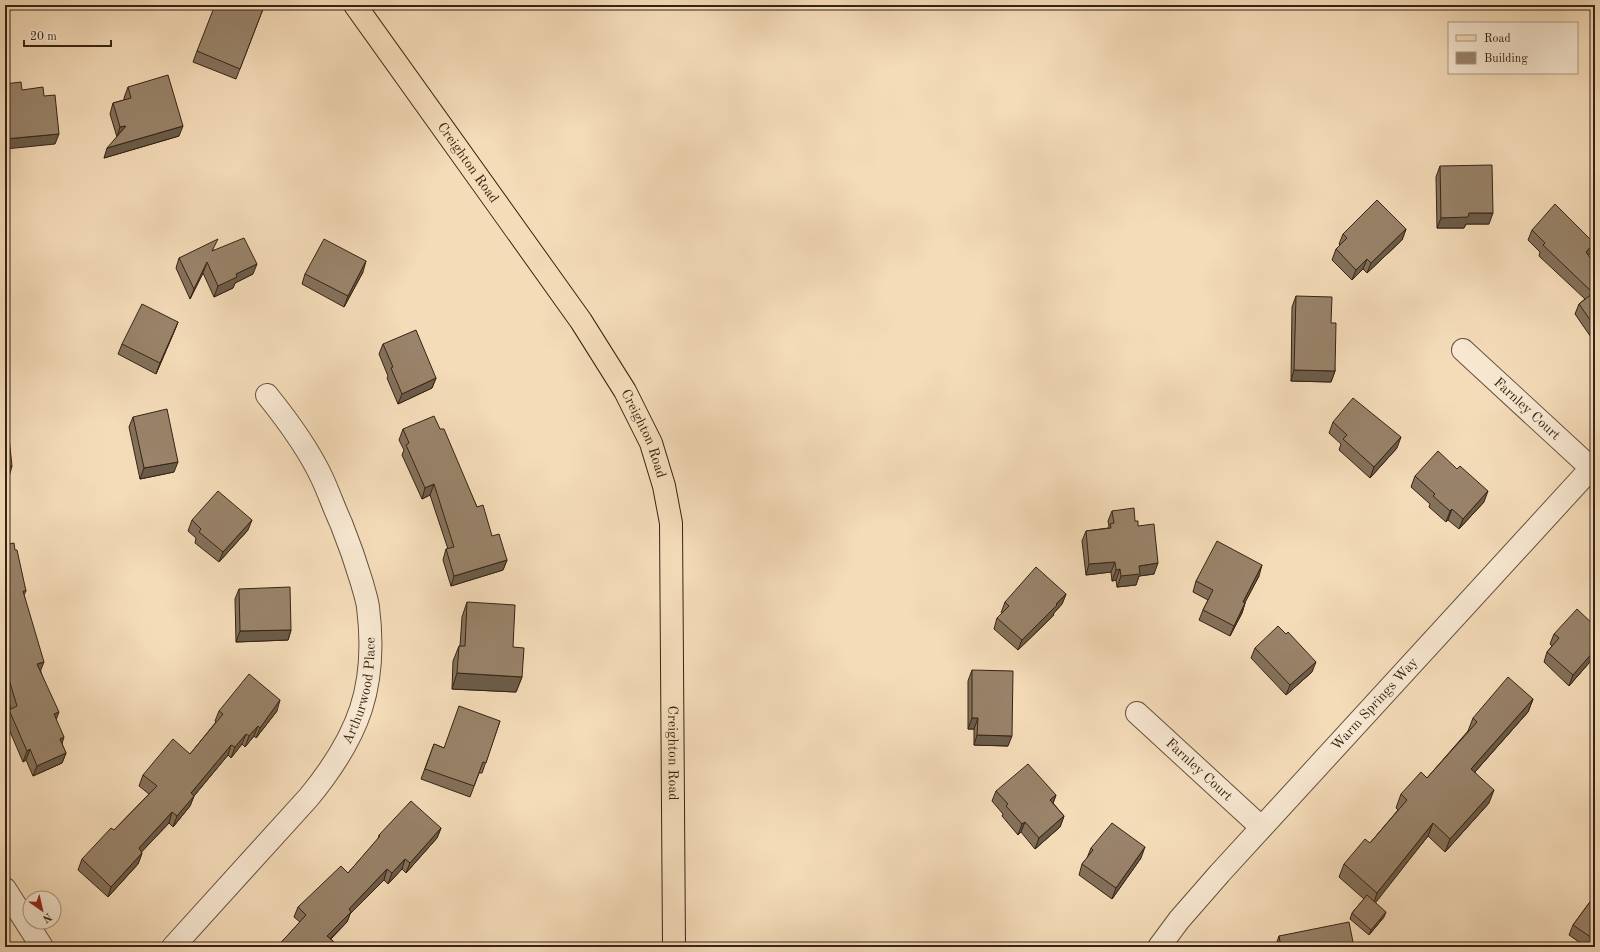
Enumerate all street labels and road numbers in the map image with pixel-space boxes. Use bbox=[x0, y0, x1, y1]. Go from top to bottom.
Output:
street label: Creighton Road bbox=[434, 120, 501, 206]
street label: Farnley Court bbox=[1491, 375, 1563, 443]
street label: Creighton Road bbox=[618, 387, 668, 480]
street label: Arthurwood Place bbox=[340, 637, 378, 746]
street label: Warm Springs Way bbox=[1329, 655, 1421, 753]
street label: Creighton Road bbox=[665, 705, 680, 801]
street label: Farnley Court bbox=[1163, 736, 1235, 804]

